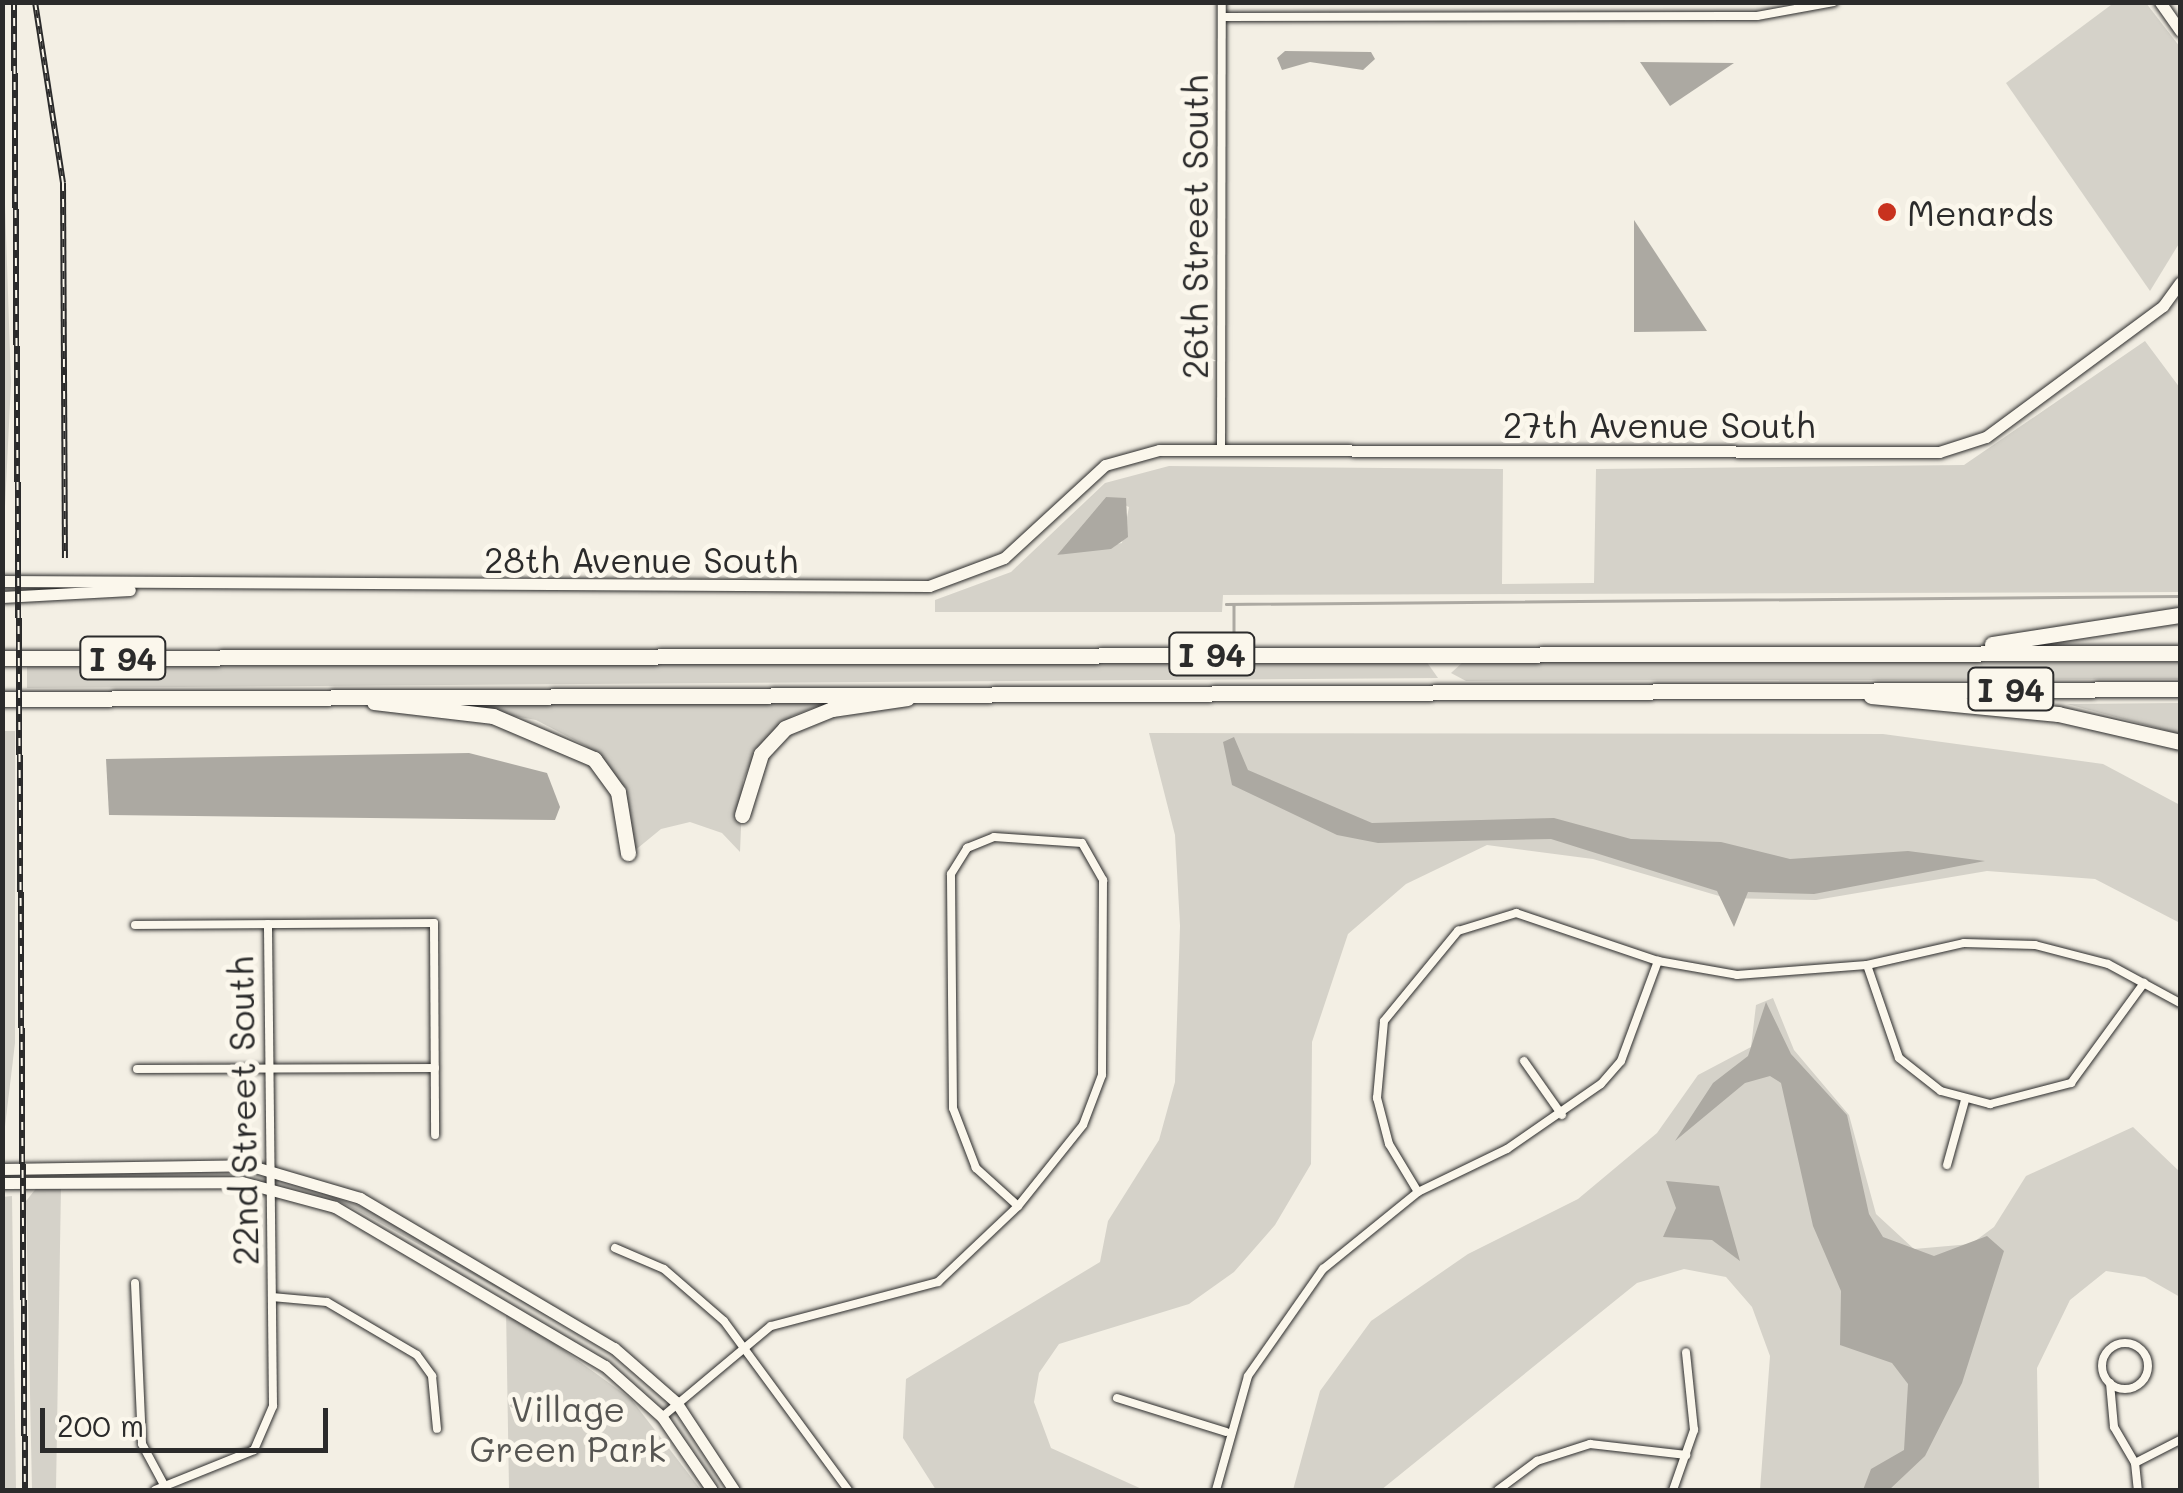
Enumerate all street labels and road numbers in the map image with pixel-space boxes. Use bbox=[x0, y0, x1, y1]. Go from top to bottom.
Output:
street label: 26th Street South bbox=[1173, 75, 1215, 379]
street label: 27th Avenue South bbox=[1503, 403, 1815, 445]
street label: 28th Avenue South bbox=[484, 538, 798, 580]
road number: I 94 bbox=[1167, 627, 1257, 681]
road number: I 94 bbox=[78, 631, 168, 685]
road number: I 94 bbox=[1966, 662, 2056, 716]
street label: 22nd Street South bbox=[218, 956, 266, 1266]

